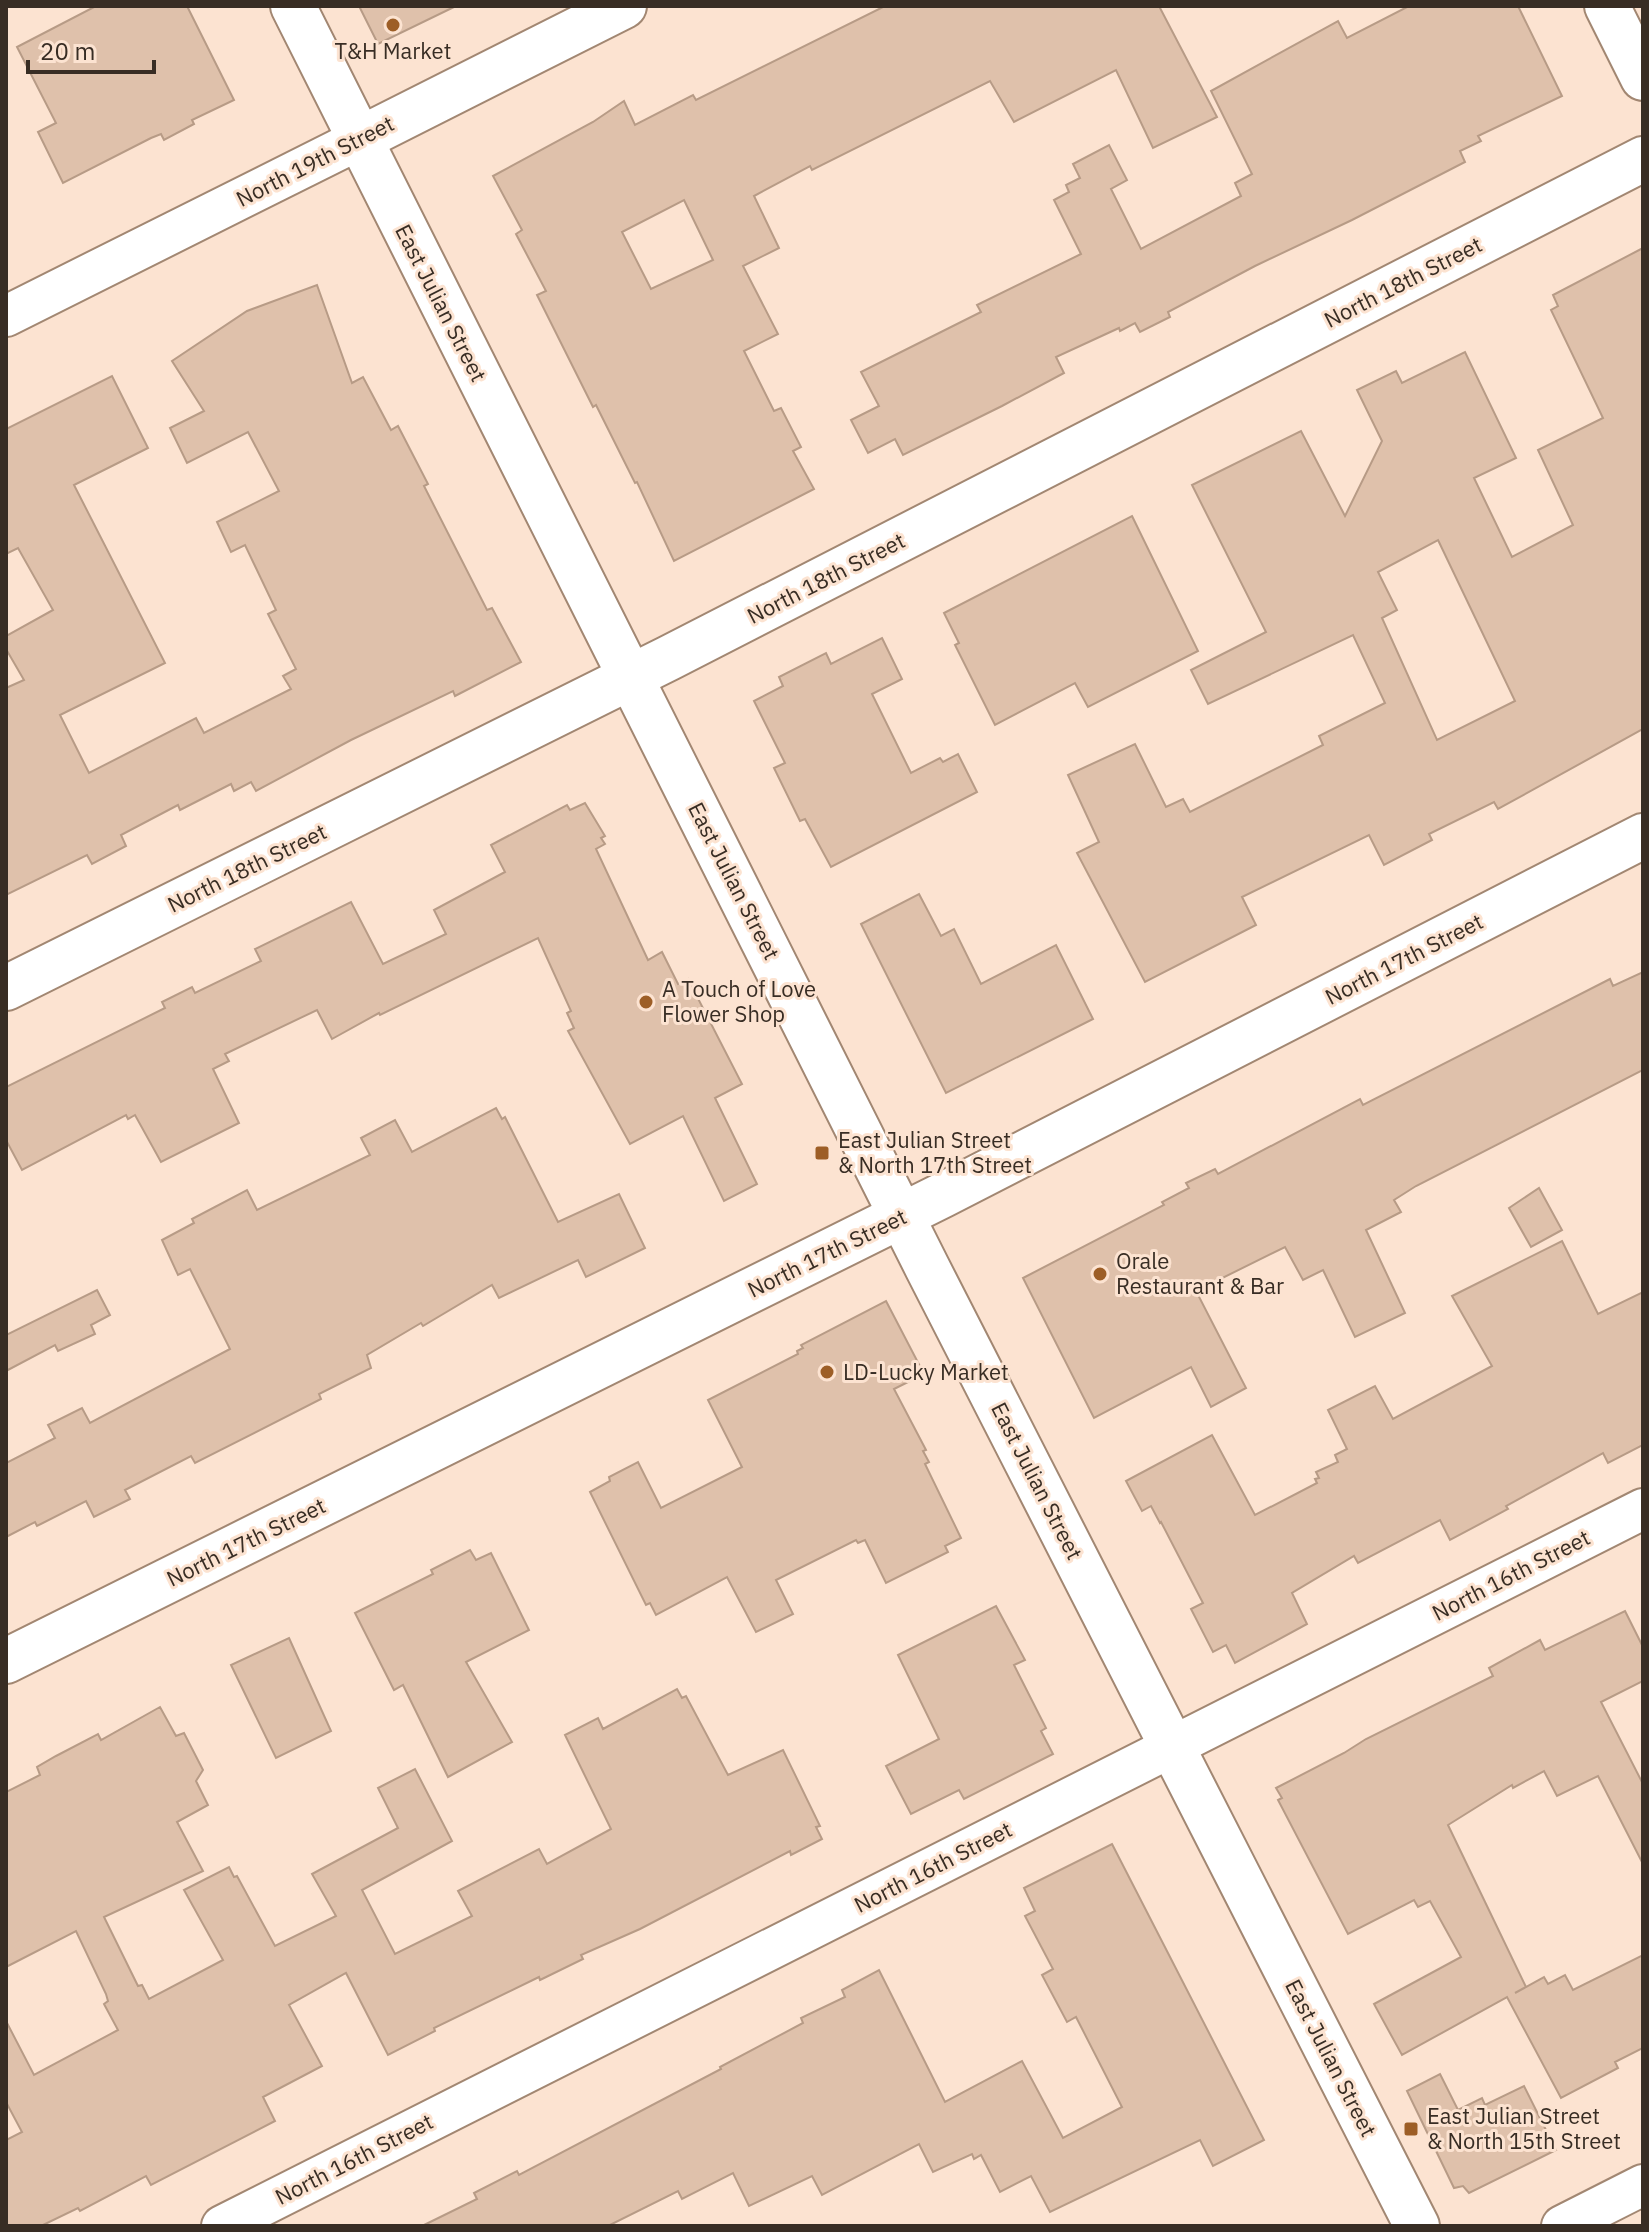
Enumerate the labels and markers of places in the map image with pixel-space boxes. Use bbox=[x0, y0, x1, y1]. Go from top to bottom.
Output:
marker: T&H Market bbox=[384, 16, 402, 34]
place label: T&H Market bbox=[335, 36, 451, 65]
place label: A Touch of Love Flower Shop bbox=[662, 974, 816, 1028]
marker: A Touch of Love Flower Shop bbox=[637, 993, 655, 1011]
place label: East Julian Street & North 17th Street bbox=[838, 1125, 1032, 1179]
marker: East Julian Street & North 17th Street bbox=[813, 1144, 831, 1162]
place label: Orale Restaurant & Bar bbox=[1116, 1246, 1284, 1300]
marker: Orale Restaurant & Bar bbox=[1091, 1265, 1109, 1283]
place label: LD-Lucky Market bbox=[843, 1357, 1009, 1386]
marker: LD-Lucky Market bbox=[818, 1363, 836, 1381]
place label: East Julian Street & North 15th Street bbox=[1427, 2101, 1621, 2155]
marker: East Julian Street & North 15th Street bbox=[1402, 2120, 1420, 2138]

